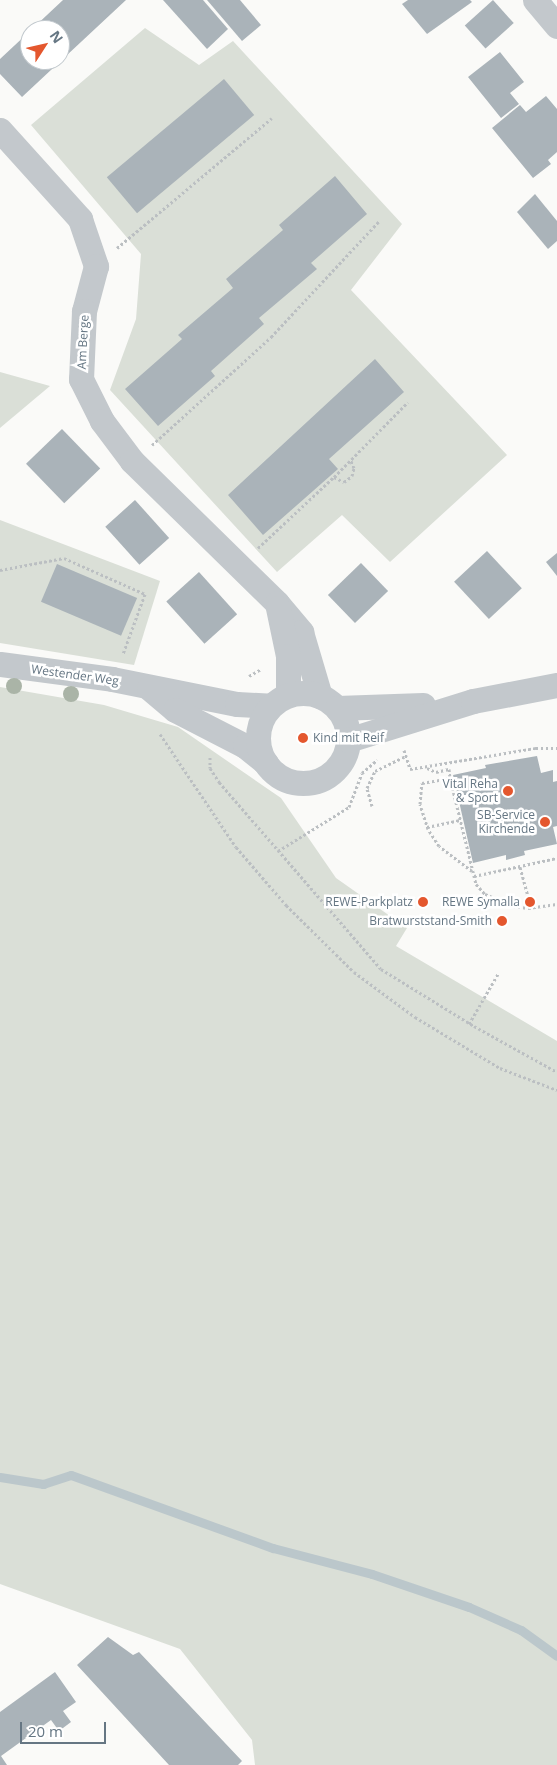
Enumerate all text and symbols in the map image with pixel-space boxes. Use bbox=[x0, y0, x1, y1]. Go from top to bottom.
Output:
north arrow bbox=[20, 20, 70, 70]
text: N bbox=[46, 27, 68, 47]
street label: Am Berge bbox=[74, 314, 92, 370]
street label: Westender Weg bbox=[30, 662, 120, 688]
place label: Kind mit Reif bbox=[313, 731, 384, 745]
marker: Kind mit Reif bbox=[297, 732, 309, 744]
place label: Vital Reha & Sport bbox=[443, 777, 498, 805]
marker: Vital Reha & Sport bbox=[502, 785, 514, 797]
place label: SB-Service Kirchende bbox=[477, 808, 535, 836]
marker: SB-Service Kirchende bbox=[539, 816, 551, 828]
place label: REWE-Parkplatz bbox=[325, 895, 413, 909]
place label: REWE Symalla bbox=[442, 895, 520, 909]
marker: REWE-Parkplatz bbox=[417, 896, 429, 908]
marker: REWE Symalla bbox=[524, 896, 536, 908]
place label: Bratwurststand-Smith bbox=[369, 914, 492, 928]
marker: Bratwurststand-Smith bbox=[496, 915, 508, 927]
scale bar bbox=[22, 1712, 109, 1744]
text: 20 m bbox=[28, 1721, 63, 1741]

